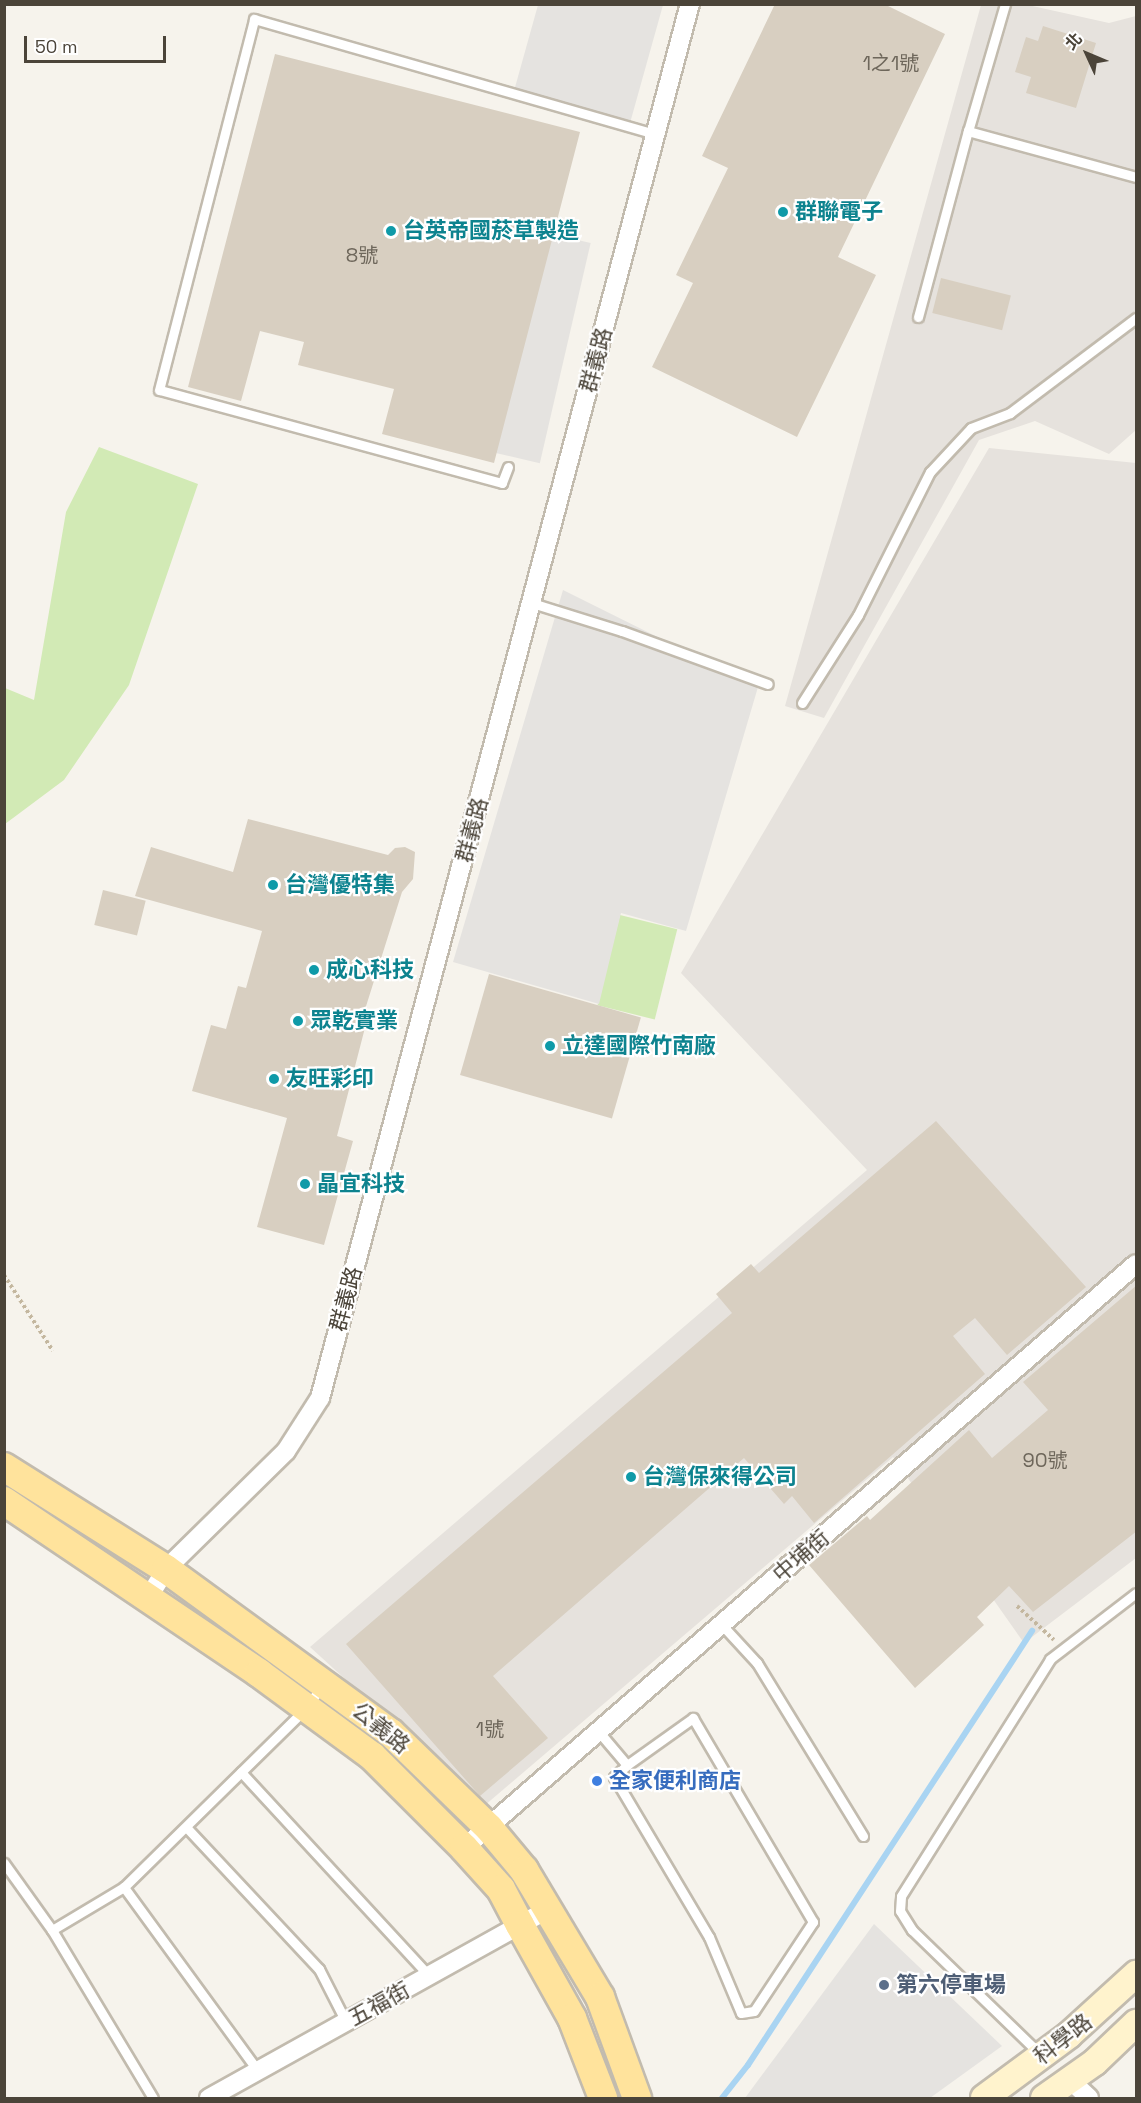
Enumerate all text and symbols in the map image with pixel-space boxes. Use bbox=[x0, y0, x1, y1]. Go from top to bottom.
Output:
scale bar bbox=[27, 24, 170, 62]
north arrow bbox=[1057, 24, 1117, 84]
text: 北 bbox=[1061, 28, 1087, 54]
text: 50 m bbox=[35, 35, 77, 58]
house number: 1之1號 bbox=[863, 51, 919, 75]
place label: 群聯電子 bbox=[795, 199, 883, 225]
marker: 群聯電子 bbox=[776, 205, 790, 219]
place label: 台英帝國菸草製造 bbox=[403, 218, 579, 244]
marker: 台英帝國菸草製造 bbox=[384, 224, 398, 238]
house number: 8號 bbox=[346, 243, 378, 267]
street label: 群義路 bbox=[575, 325, 617, 395]
street label: 群義路 bbox=[451, 795, 493, 865]
place label: 台灣優特集 bbox=[285, 872, 395, 898]
marker: 台灣優特集 bbox=[266, 878, 280, 892]
place label: 成心科技 bbox=[326, 957, 414, 983]
marker: 成心科技 bbox=[307, 963, 321, 977]
place label: 眾乾實業 bbox=[310, 1008, 398, 1034]
marker: 眾乾實業 bbox=[291, 1014, 305, 1028]
place label: 立達國際竹南廠 bbox=[562, 1033, 716, 1059]
marker: 立達國際竹南廠 bbox=[543, 1039, 557, 1053]
place label: 友旺彩印 bbox=[286, 1066, 374, 1092]
marker: 友旺彩印 bbox=[267, 1072, 281, 1086]
place label: 晶宜科技 bbox=[317, 1171, 405, 1197]
marker: 晶宜科技 bbox=[298, 1177, 312, 1191]
street label: 群義路 bbox=[325, 1264, 367, 1334]
house number: 90號 bbox=[1022, 1448, 1068, 1472]
place label: 台灣保來得公司 bbox=[643, 1464, 797, 1490]
marker: 台灣保來得公司 bbox=[624, 1470, 638, 1484]
street label: 中埔街 bbox=[767, 1524, 835, 1588]
street label: 公義路 bbox=[347, 1697, 415, 1759]
house number: 1號 bbox=[476, 1717, 504, 1741]
place label: 全家便利商店 bbox=[609, 1768, 741, 1794]
marker: 全家便利商店 bbox=[590, 1774, 604, 1788]
place label: 第六停車場 bbox=[896, 1972, 1006, 1998]
street label: 五福街 bbox=[344, 1976, 414, 2032]
marker: 第六停車場 bbox=[877, 1978, 891, 1992]
street label: 科學路 bbox=[1029, 2008, 1097, 2070]

